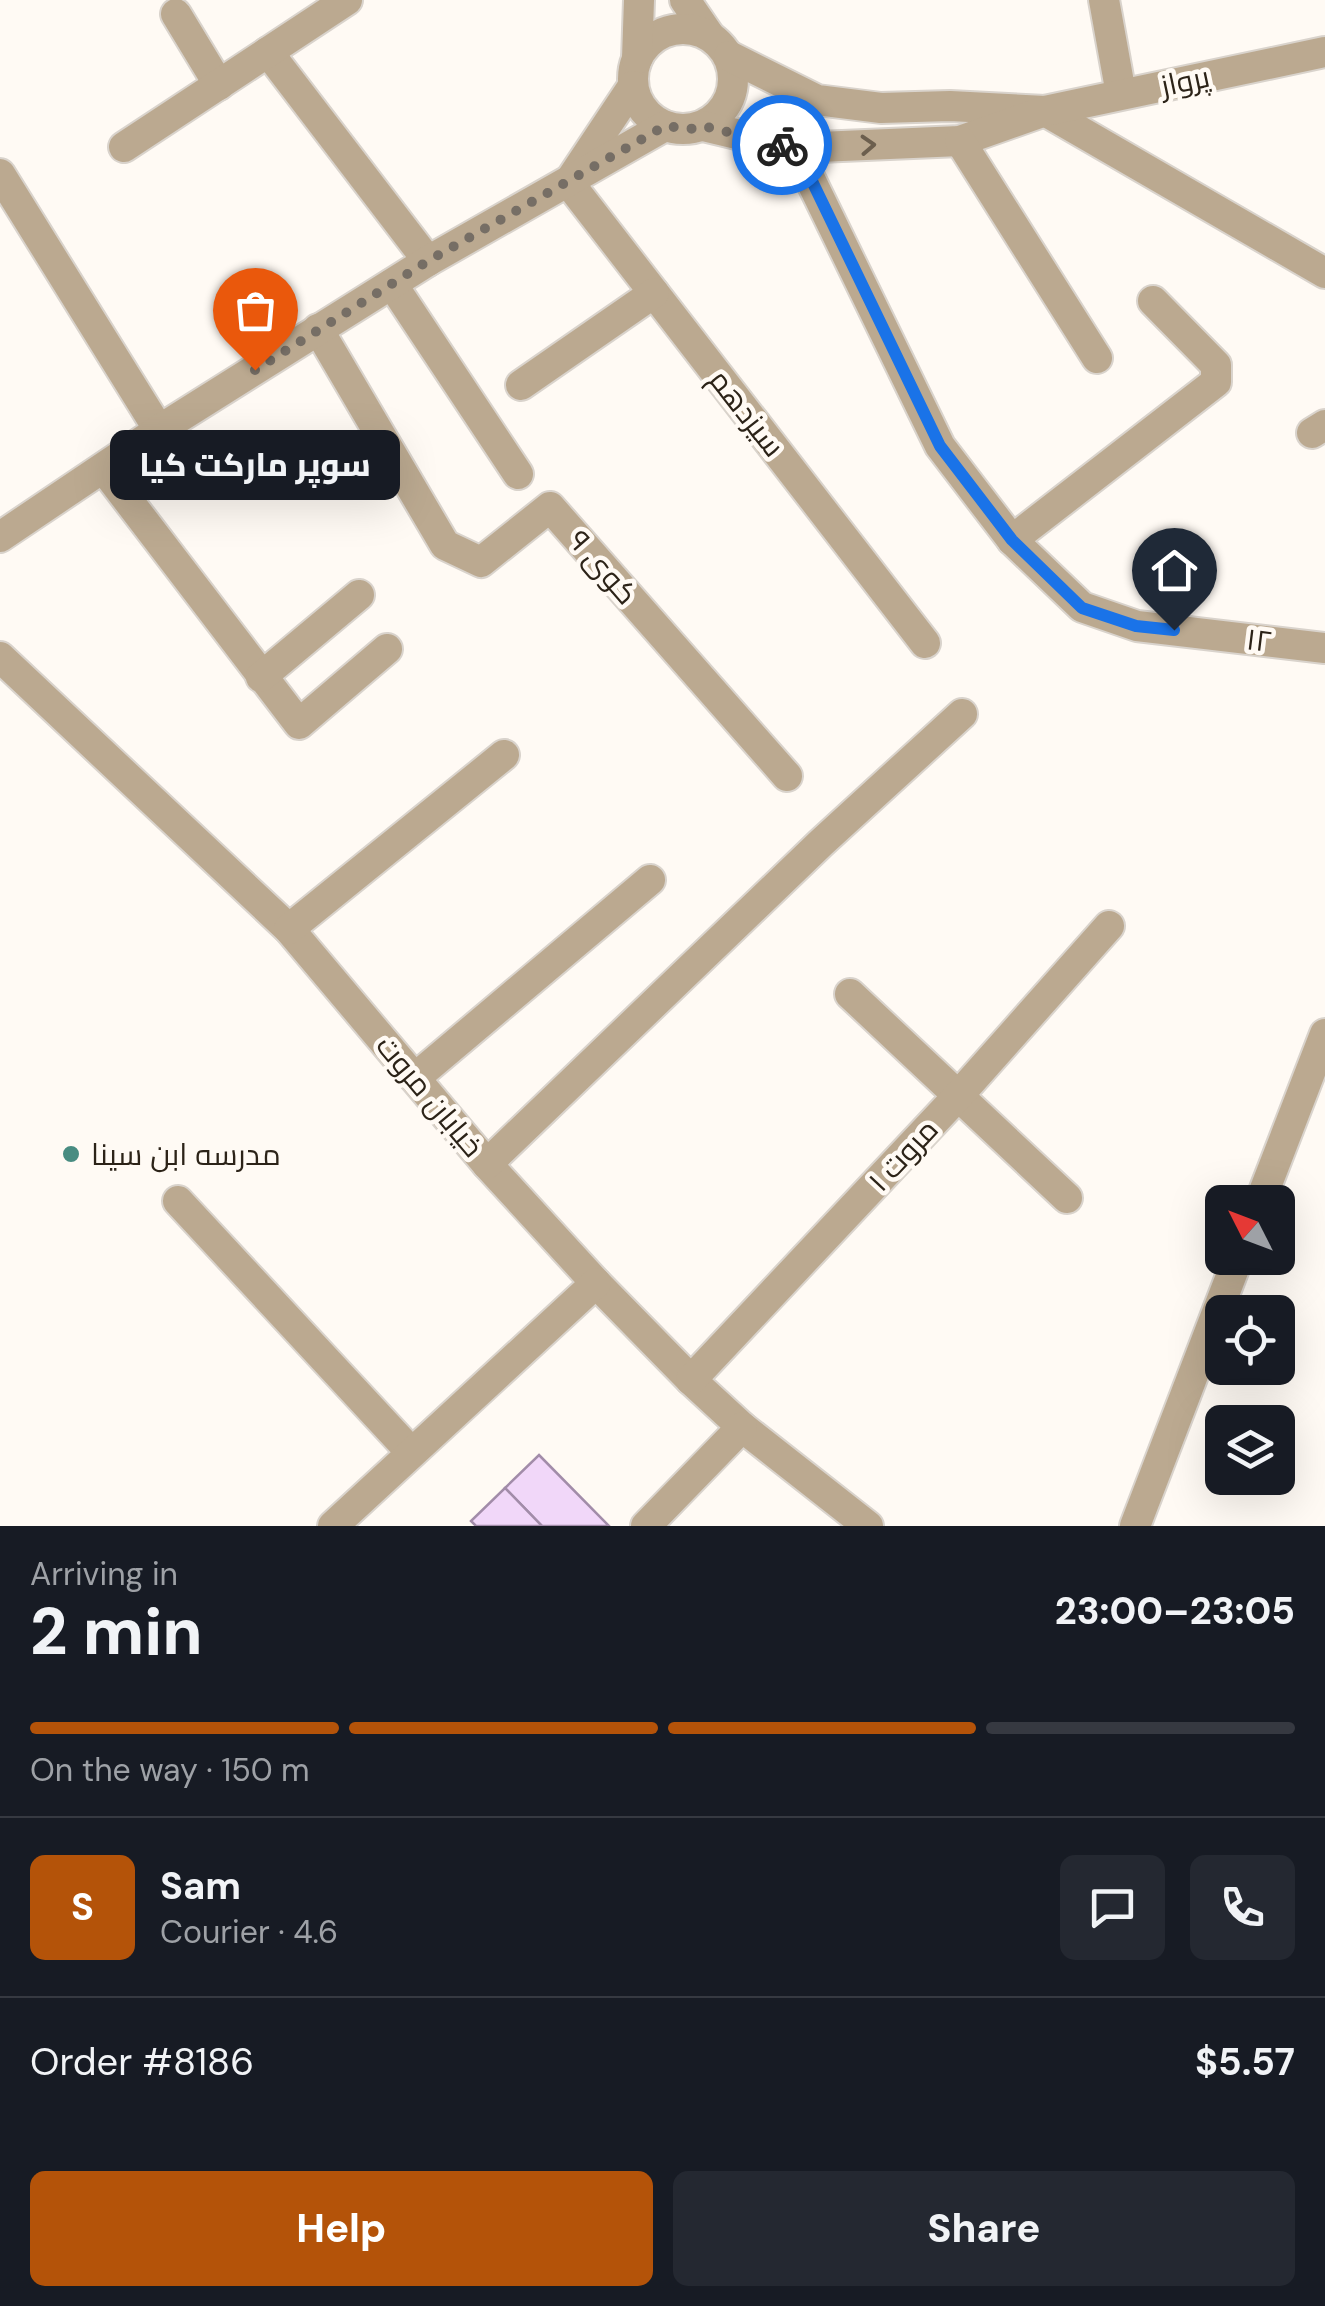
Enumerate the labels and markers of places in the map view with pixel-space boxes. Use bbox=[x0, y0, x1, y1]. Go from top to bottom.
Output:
pin bbox=[213, 268, 298, 371]
callout: سوپر مارکت کیا bbox=[110, 430, 400, 500]
pin bbox=[1132, 528, 1217, 631]
place label: مدرسه ابن سینا bbox=[91, 1135, 281, 1174]
marker: مدرسه ابن سینا bbox=[60, 1143, 82, 1165]

